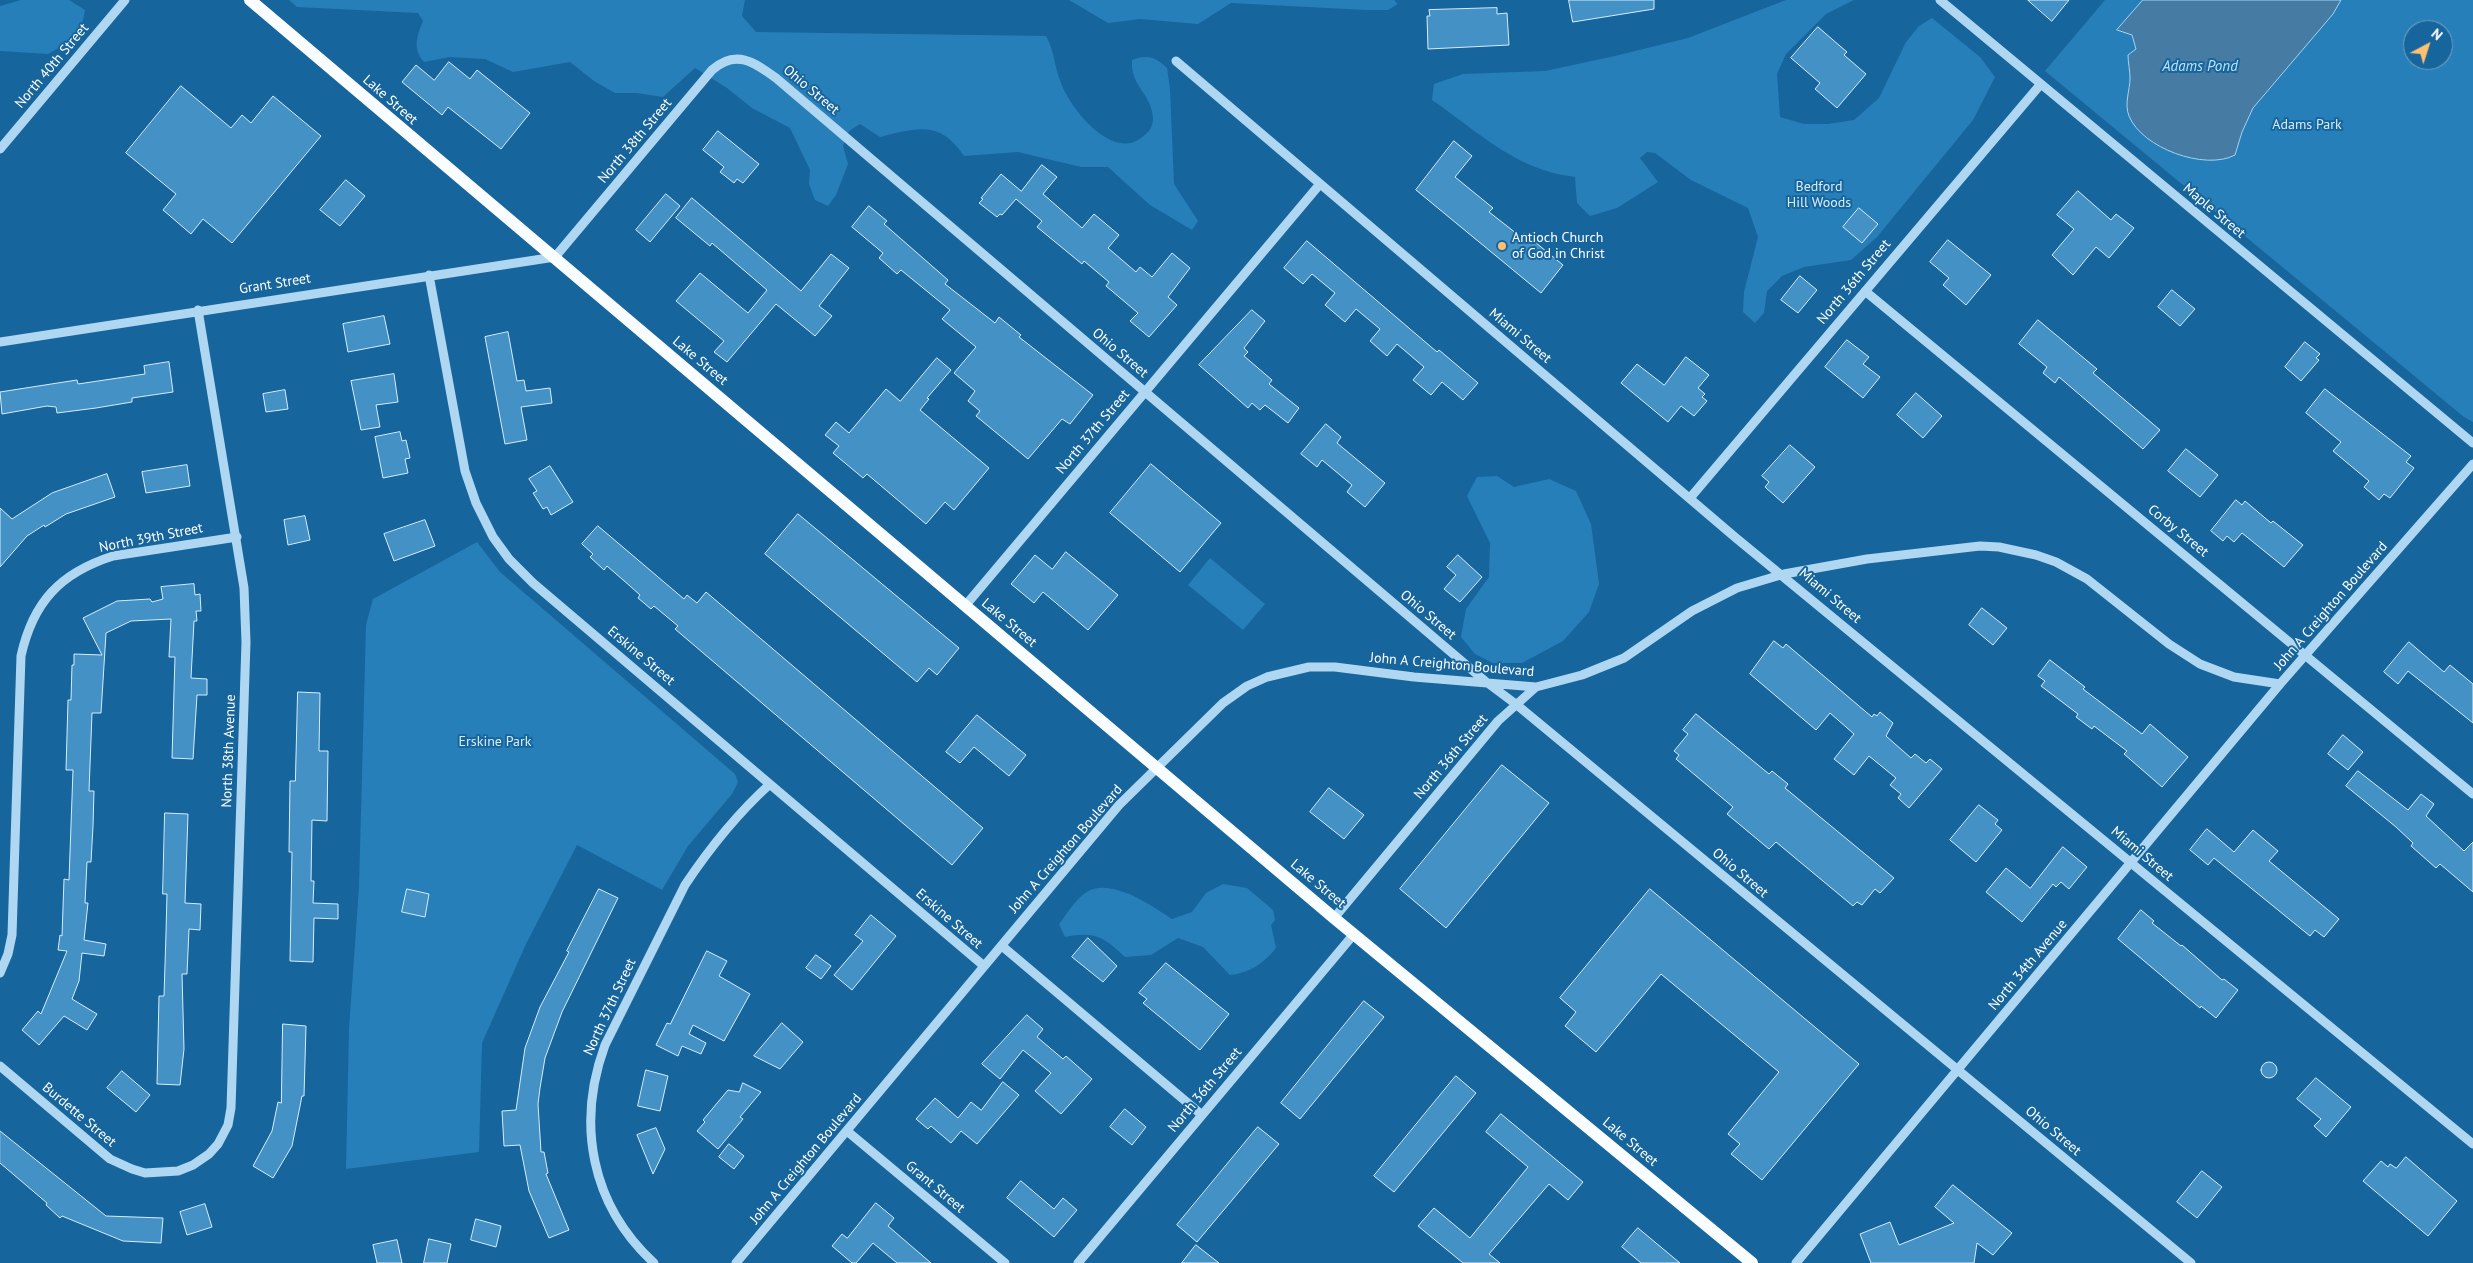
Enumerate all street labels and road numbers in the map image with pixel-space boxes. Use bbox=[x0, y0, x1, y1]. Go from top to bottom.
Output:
street label: North 40th Street bbox=[12, 20, 92, 112]
street label: Ohio Street bbox=[780, 62, 842, 118]
street label: Lake Street bbox=[359, 72, 421, 128]
street label: North 38th Street bbox=[595, 95, 675, 187]
street label: Maple Street bbox=[2179, 180, 2249, 242]
street label: North 36th Street bbox=[1814, 236, 1894, 328]
street label: Grant Street bbox=[238, 270, 312, 298]
street label: Miami Street bbox=[1485, 305, 1555, 367]
street label: Ohio Street bbox=[1089, 325, 1151, 381]
street label: Lake Street bbox=[669, 333, 731, 389]
street label: North 37th Street bbox=[1053, 386, 1133, 478]
street label: Corby Street bbox=[2144, 501, 2212, 561]
street label: North 39th Street bbox=[98, 520, 204, 556]
street label: John A Creighton Boulevard bbox=[2271, 538, 2391, 674]
street label: Miami Street bbox=[1795, 565, 1865, 627]
street label: Ohio Street bbox=[1397, 587, 1459, 643]
street label: Lake Street bbox=[978, 595, 1040, 651]
street label: Erskine Street bbox=[604, 623, 678, 689]
street label: John A Creighton Boulevard bbox=[1369, 649, 1535, 681]
street label: North 38th Avenue bbox=[219, 694, 239, 808]
street label: North 36th Street bbox=[1411, 711, 1491, 803]
street label: John A Creighton Boulevard bbox=[1006, 781, 1126, 917]
street label: Miami Street bbox=[2107, 823, 2177, 885]
street label: Ohio Street bbox=[1709, 845, 1771, 901]
street label: Lake Street bbox=[1287, 856, 1349, 912]
street label: Erskine Street bbox=[912, 885, 986, 953]
street label: North 34th Avenue bbox=[1985, 916, 2071, 1014]
street label: North 37th Street bbox=[580, 956, 640, 1058]
street label: North 36th Street bbox=[1165, 1044, 1245, 1136]
street label: Burdette Street bbox=[39, 1079, 119, 1151]
street label: John A Creighton Boulevard bbox=[747, 1091, 865, 1227]
street label: Ohio Street bbox=[2022, 1103, 2084, 1159]
street label: Lake Street bbox=[1599, 1114, 1661, 1170]
street label: Grant Street bbox=[902, 1157, 968, 1217]

